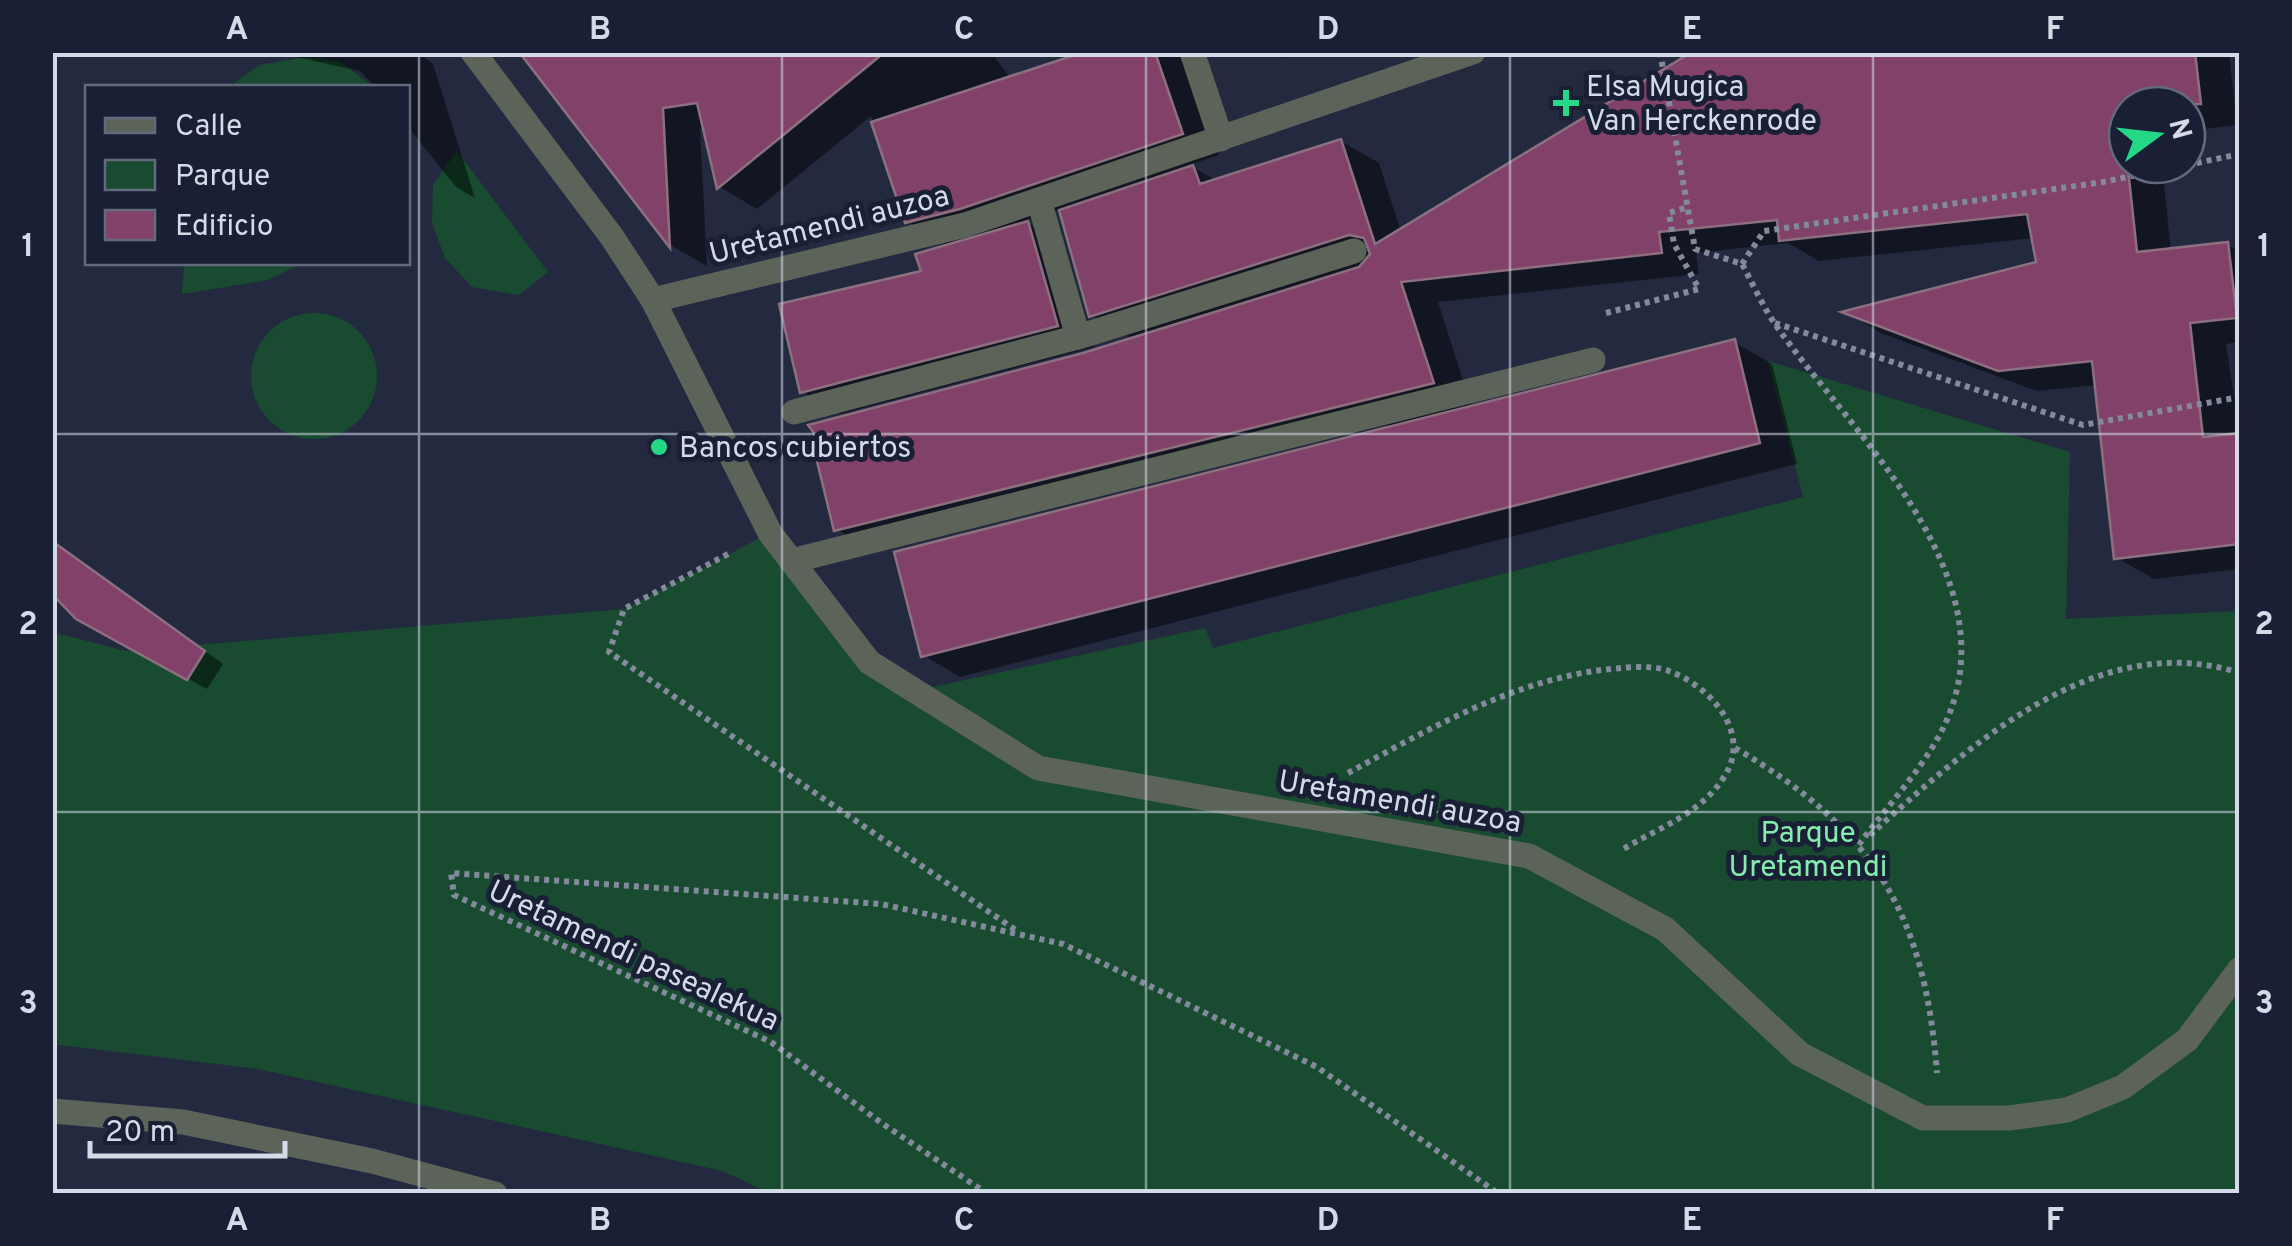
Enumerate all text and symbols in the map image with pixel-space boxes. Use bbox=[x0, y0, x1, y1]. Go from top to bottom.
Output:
text: A bbox=[226, 11, 248, 51]
text: B bbox=[589, 11, 611, 51]
text: C bbox=[954, 11, 974, 51]
text: D bbox=[1317, 11, 1339, 51]
text: E bbox=[1682, 11, 1702, 51]
text: F bbox=[2046, 11, 2064, 51]
place label: Elsa Mugica Van Herckenrode bbox=[1586, 70, 1817, 141]
legend bbox=[85, 85, 410, 265]
north arrow bbox=[2107, 85, 2207, 185]
marker: Elsa Mugica Van Herckenrode bbox=[1555, 92, 1577, 114]
text: Calle bbox=[175, 109, 242, 146]
text: N bbox=[2158, 115, 2198, 144]
text: Parque bbox=[175, 159, 270, 196]
street label: Uretamendi auzoa bbox=[706, 179, 954, 274]
text: Edificio bbox=[175, 209, 273, 246]
text: 1 bbox=[22, 228, 34, 268]
text: 1 bbox=[2258, 228, 2270, 268]
place label: Bancos cubiertos bbox=[679, 431, 911, 468]
marker: Bancos cubiertos bbox=[648, 436, 670, 458]
text: 2 bbox=[18, 606, 38, 646]
text: 2 bbox=[2254, 606, 2274, 646]
street label: Uretamendi auzoa bbox=[1275, 764, 1524, 843]
park label: Parque Uretamendi bbox=[1729, 816, 1887, 887]
street label: Uretamendi pasealekua bbox=[482, 874, 784, 1041]
text: 3 bbox=[18, 985, 38, 1025]
text: 3 bbox=[2254, 985, 2274, 1025]
scale bar bbox=[90, 1096, 285, 1158]
text: 20 m bbox=[105, 1115, 175, 1152]
text: A bbox=[226, 1202, 248, 1242]
text: B bbox=[589, 1202, 611, 1242]
text: C bbox=[954, 1202, 974, 1242]
text: D bbox=[1317, 1202, 1339, 1242]
text: E bbox=[1682, 1202, 1702, 1242]
text: F bbox=[2046, 1202, 2064, 1242]

